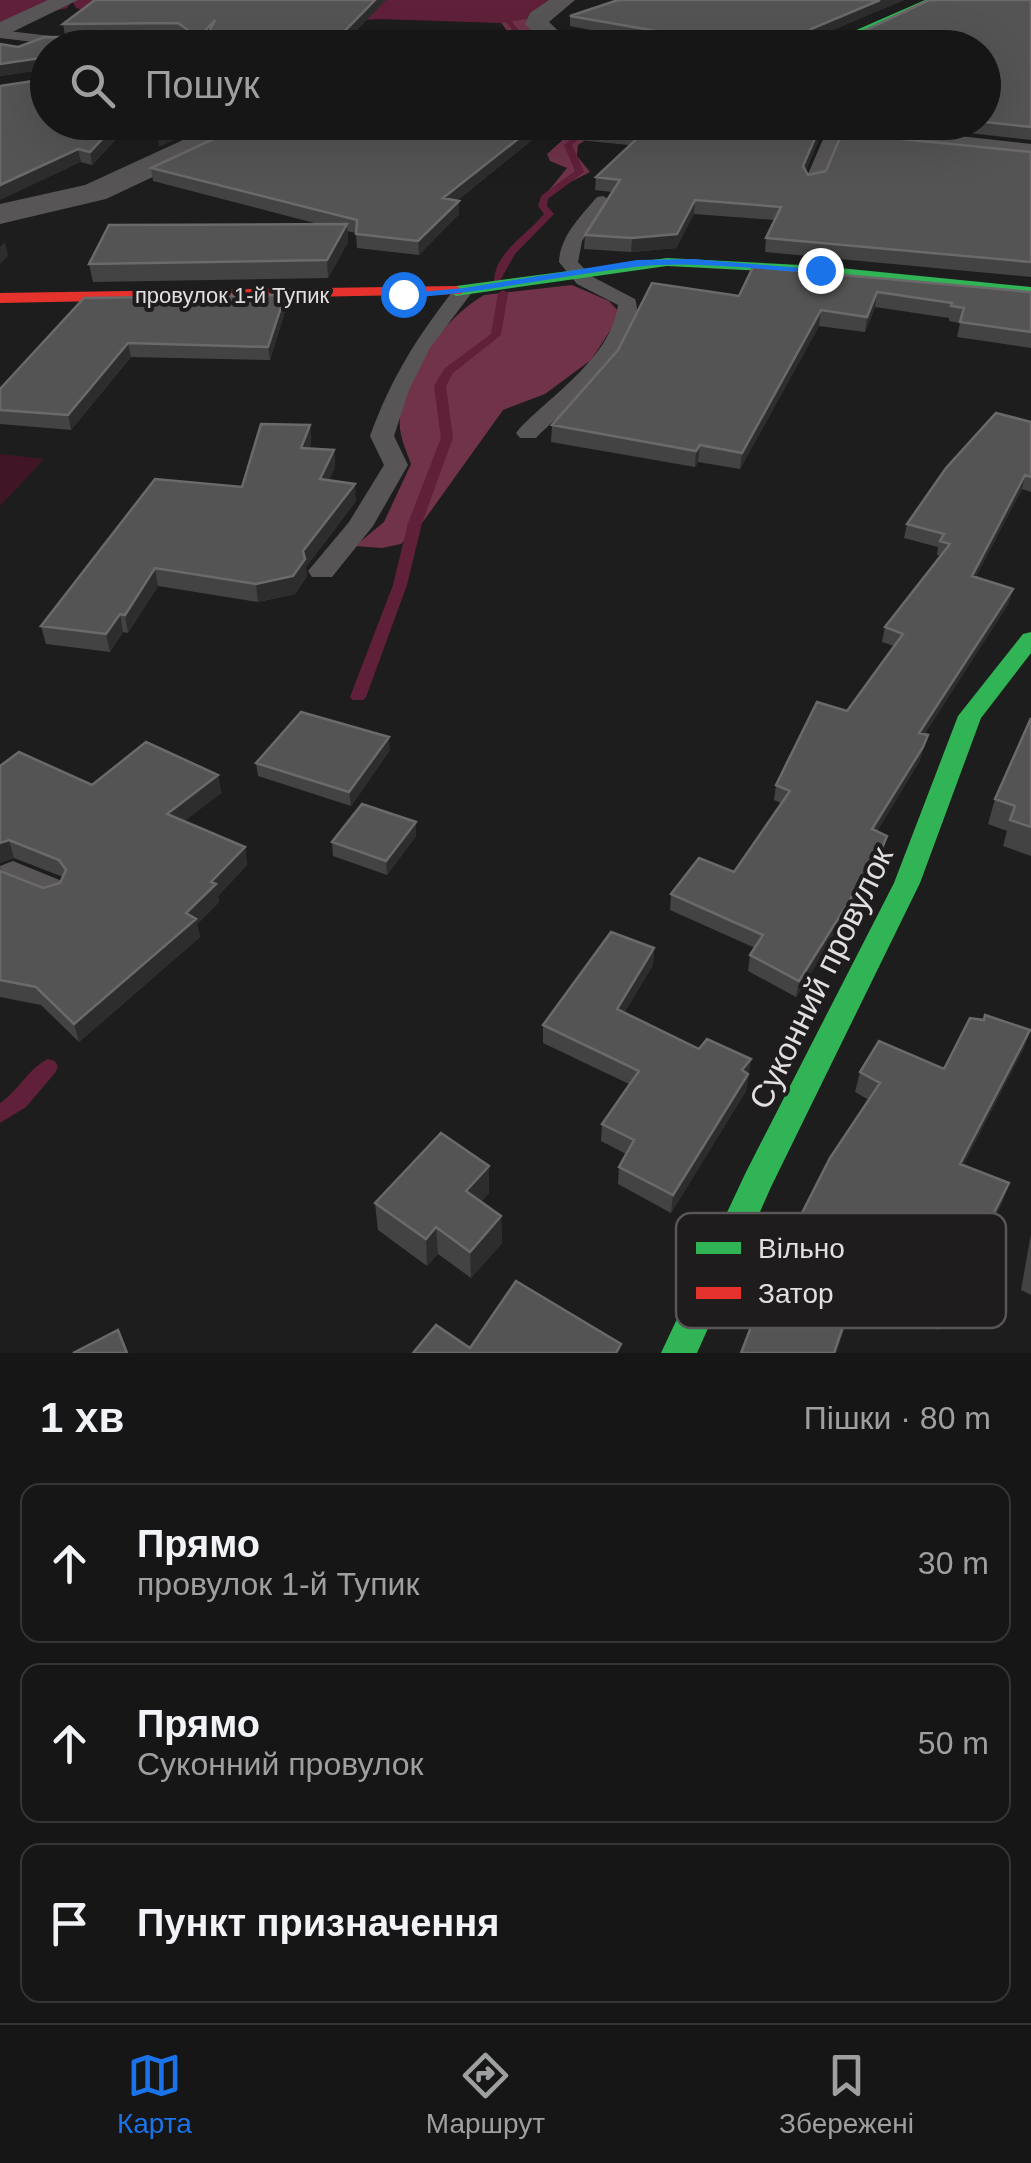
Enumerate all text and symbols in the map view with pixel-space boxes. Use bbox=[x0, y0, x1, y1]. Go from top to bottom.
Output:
search box bbox=[30, 30, 1001, 140]
icon: search bbox=[65, 58, 120, 113]
text: Пошук bbox=[145, 64, 260, 106]
route end bbox=[798, 248, 844, 294]
route start bbox=[381, 272, 427, 318]
street label: провулок 1-й Тупик bbox=[135, 283, 329, 308]
street label: Суконний провулок bbox=[742, 840, 900, 1115]
legend bbox=[676, 1213, 1006, 1328]
text: Вільно bbox=[758, 1233, 845, 1264]
text: Затор bbox=[758, 1278, 834, 1309]
text: 1 хв bbox=[40, 1394, 124, 1441]
text: Пішки · 80 m bbox=[804, 1400, 991, 1436]
text: Прямо bbox=[137, 1523, 260, 1565]
icon: ahead bbox=[42, 1536, 97, 1591]
text: 30 m bbox=[918, 1545, 989, 1581]
text: провулок 1-й Тупик bbox=[137, 1566, 419, 1602]
text: Прямо bbox=[137, 1703, 260, 1745]
icon: ahead bbox=[42, 1716, 97, 1771]
text: 50 m bbox=[918, 1725, 989, 1761]
text: Суконний провулок bbox=[137, 1746, 424, 1782]
icon: arrive bbox=[42, 1896, 97, 1951]
text: Пункт призначення bbox=[137, 1902, 499, 1944]
tab: Карта bbox=[117, 2048, 192, 2140]
tab: Маршрут bbox=[426, 2048, 545, 2140]
tab: Збережені bbox=[779, 2048, 914, 2140]

